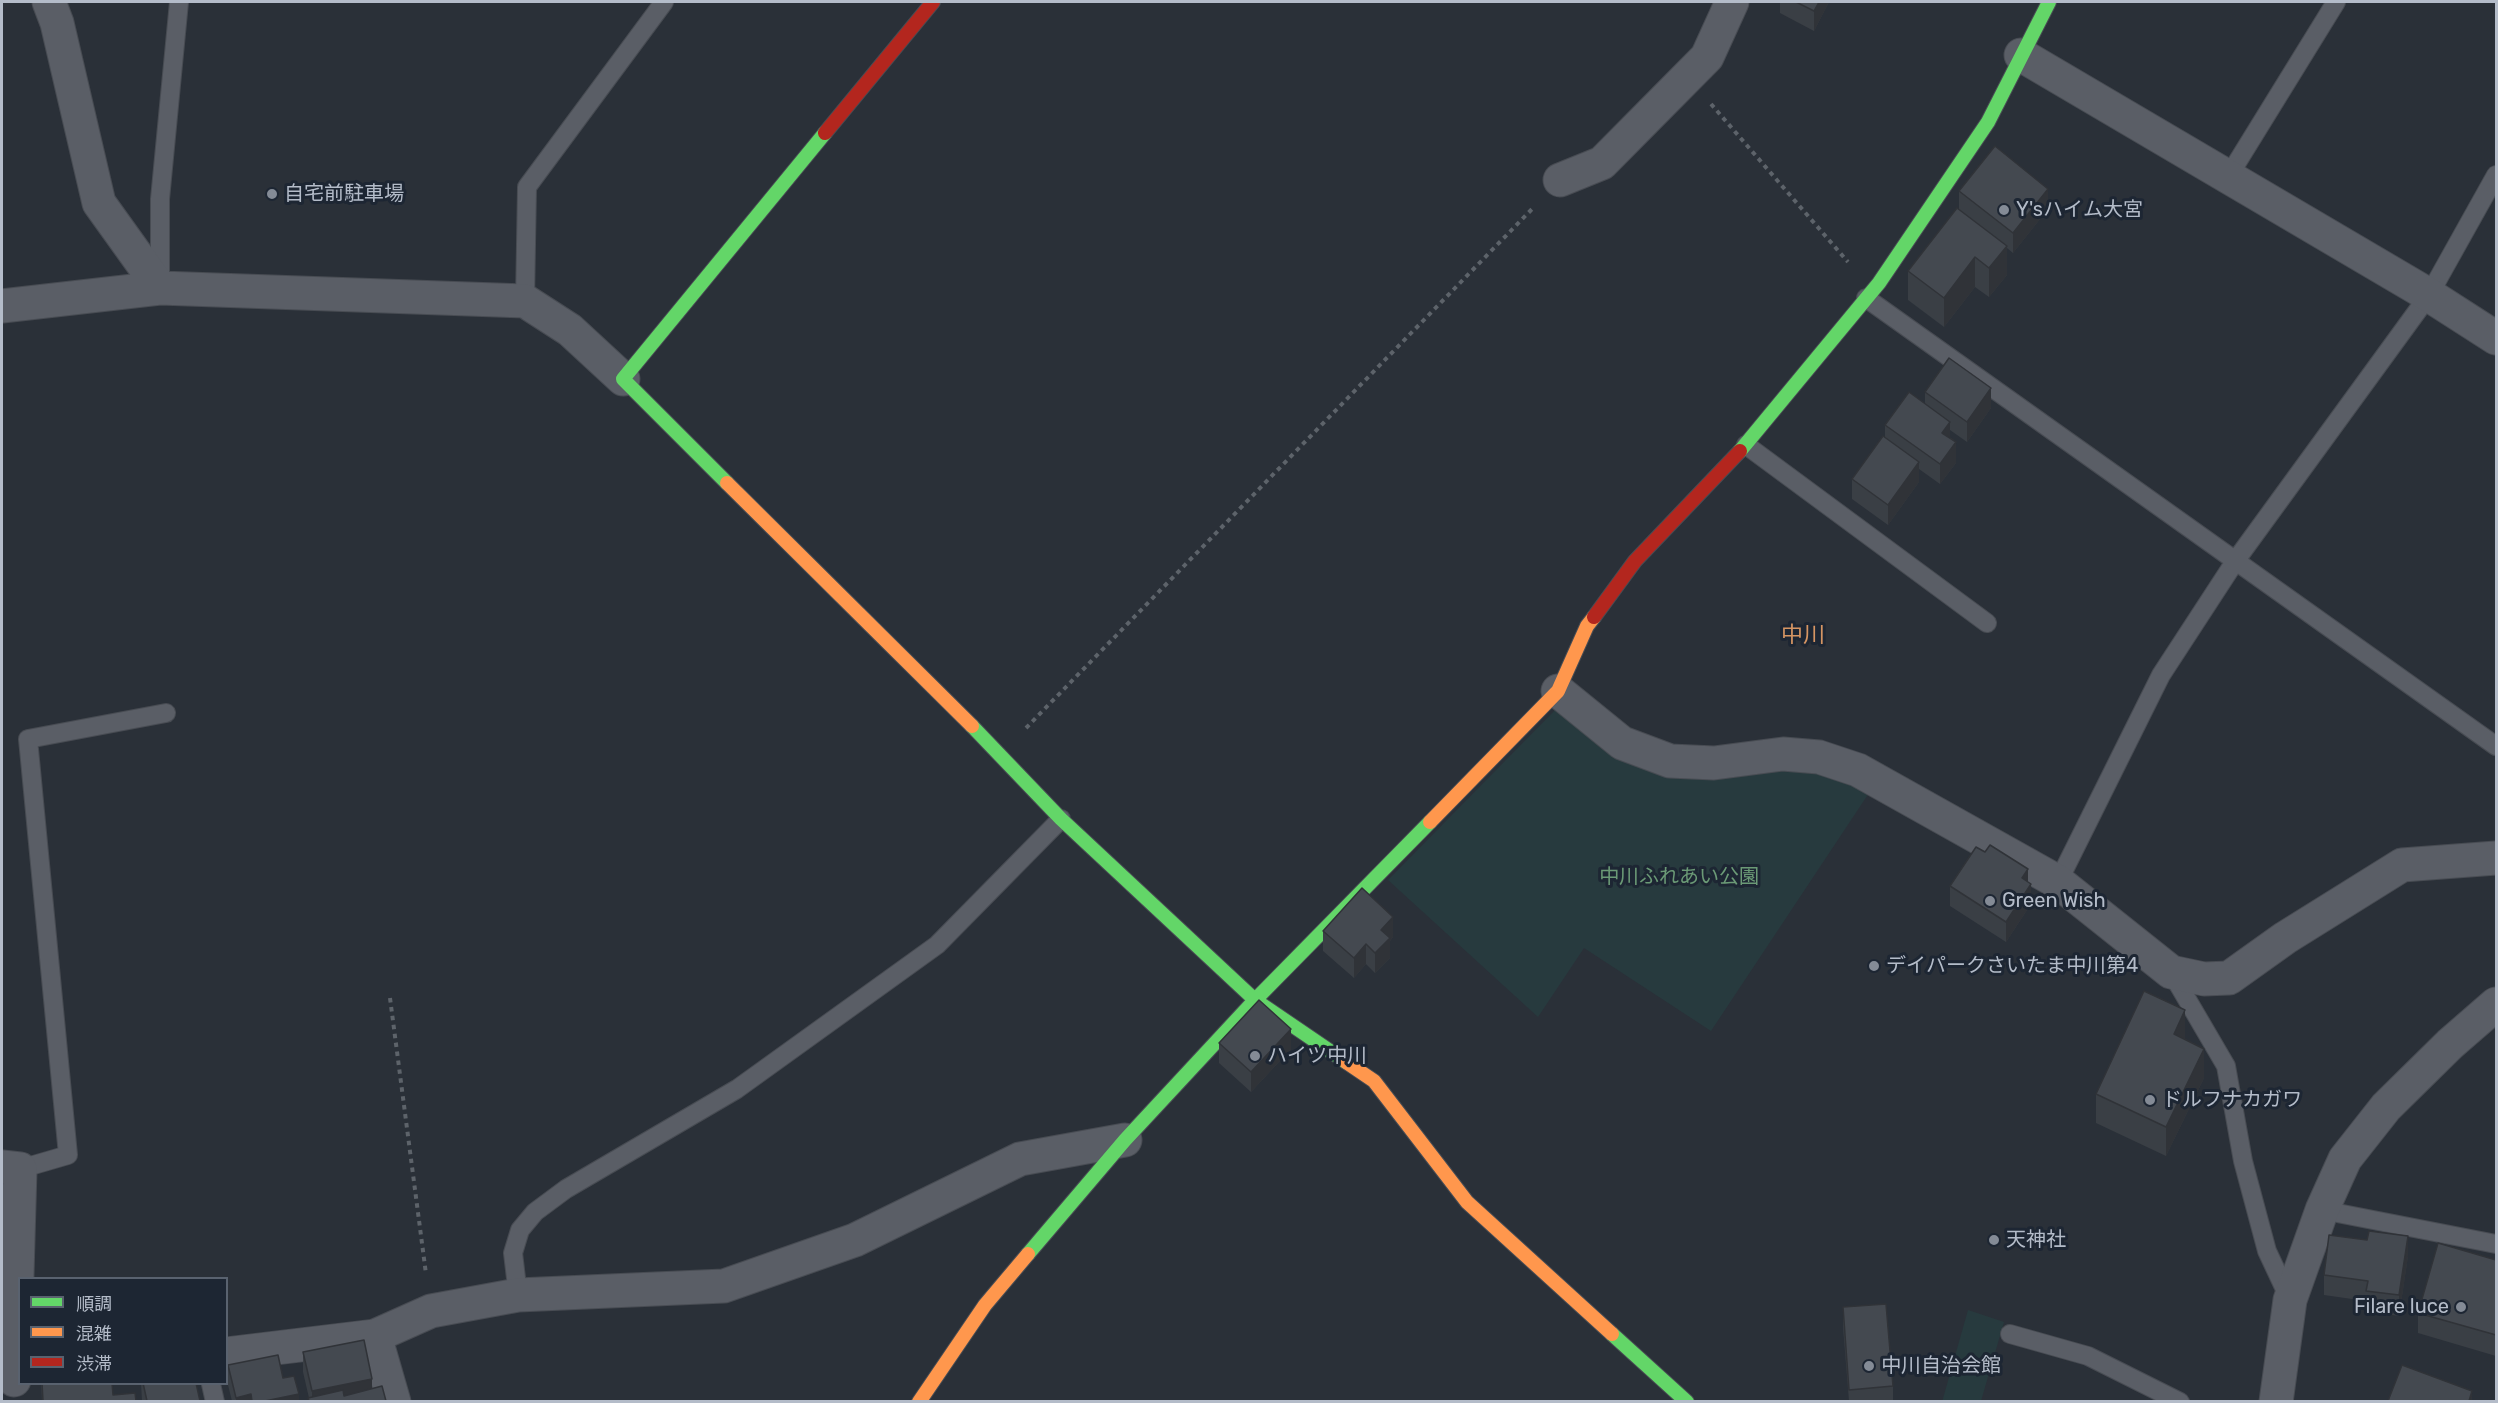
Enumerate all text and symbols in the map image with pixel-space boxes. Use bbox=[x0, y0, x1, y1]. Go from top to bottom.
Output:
place label: 自宅前駐車場 bbox=[284, 182, 404, 206]
marker: 自宅前駐車場 bbox=[265, 187, 279, 201]
place label: Y'sハイム大宮 bbox=[2016, 198, 2143, 222]
marker: Y'sハイム大宮 bbox=[1997, 203, 2011, 217]
district label: 中川 bbox=[1781, 623, 1825, 649]
park label: 中川ふれあい公園 bbox=[1599, 865, 1759, 889]
place label: Green Wish bbox=[2002, 889, 2106, 913]
marker: Green Wish bbox=[1983, 894, 1997, 908]
place label: デイパークさいたま中川第4 bbox=[1886, 954, 2138, 978]
marker: デイパークさいたま中川第4 bbox=[1867, 959, 1881, 973]
place label: ハイツ中川 bbox=[1267, 1044, 1367, 1068]
marker: ハイツ中川 bbox=[1248, 1049, 1262, 1063]
place label: ドルフナカガワ bbox=[2162, 1088, 2302, 1112]
marker: ドルフナカガワ bbox=[2143, 1093, 2157, 1107]
place label: 天神社 bbox=[2006, 1228, 2066, 1252]
marker: 天神社 bbox=[1987, 1233, 2001, 1247]
legend bbox=[18, 1277, 228, 1385]
text: 順調 bbox=[76, 1293, 112, 1315]
place label: Filare luce bbox=[2354, 1295, 2449, 1319]
marker: Filare luce bbox=[2454, 1300, 2468, 1314]
text: 混雑 bbox=[76, 1323, 112, 1345]
text: 渋滞 bbox=[76, 1353, 112, 1375]
place label: 中川自治会館 bbox=[1881, 1354, 2001, 1378]
marker: 中川自治会館 bbox=[1862, 1359, 1876, 1373]

